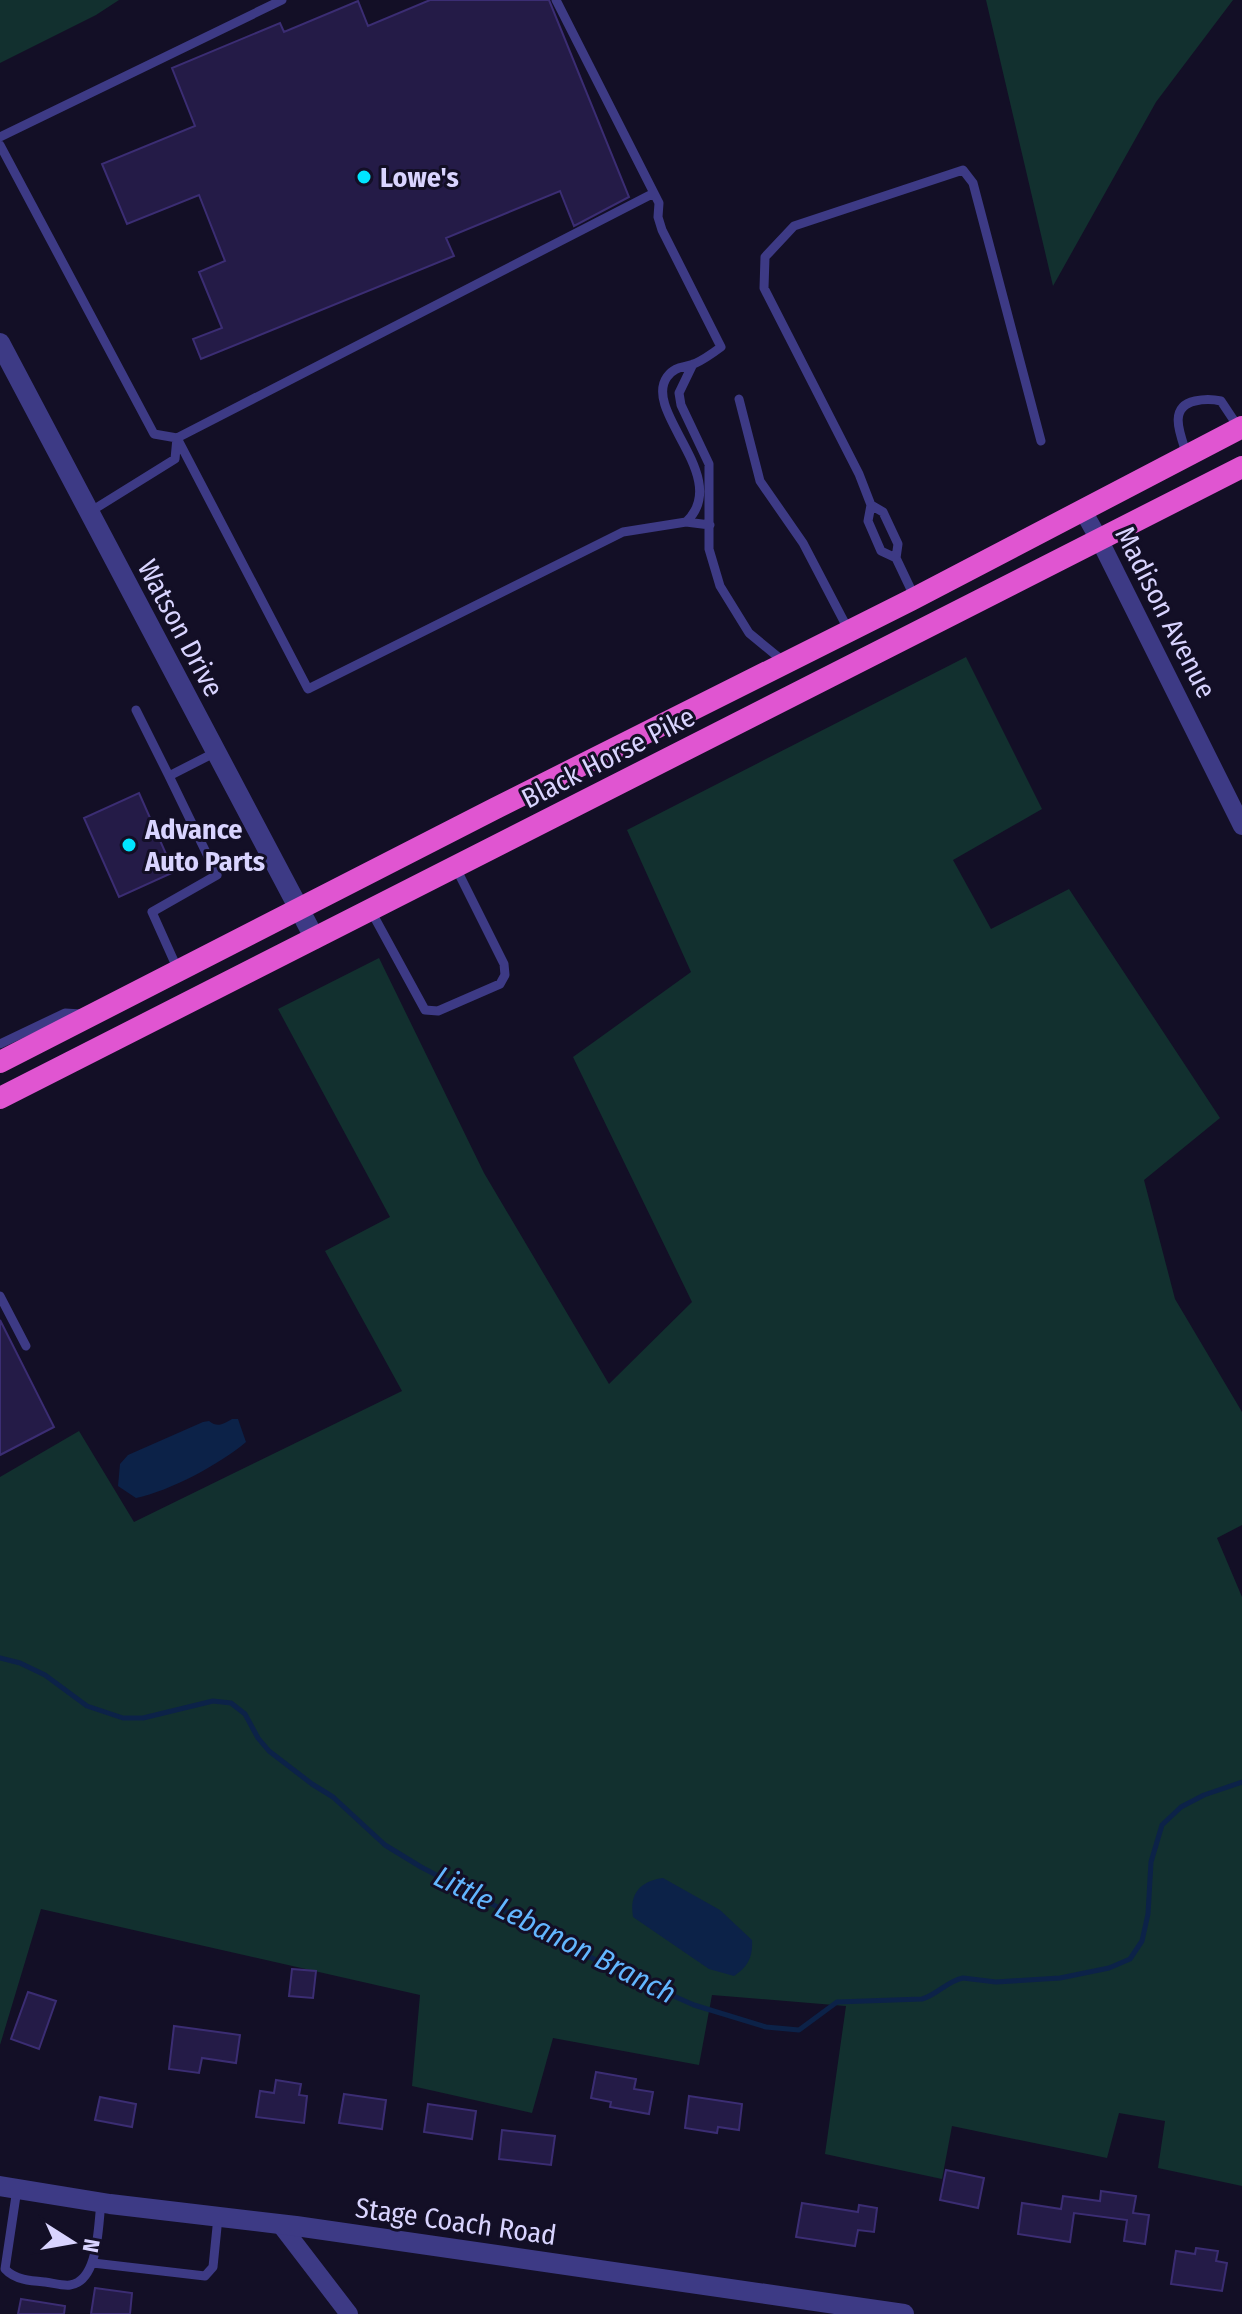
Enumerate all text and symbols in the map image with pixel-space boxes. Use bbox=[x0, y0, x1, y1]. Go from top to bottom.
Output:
place label: Lowe's bbox=[380, 161, 459, 194]
marker: Lowe's bbox=[355, 168, 373, 186]
street label: Madison Avenue bbox=[1108, 521, 1223, 703]
street label: Watson Drive bbox=[131, 554, 230, 702]
street label: Black Horse Pike bbox=[516, 700, 700, 815]
place label: Advance Auto Parts bbox=[144, 813, 265, 878]
marker: Advance Auto Parts bbox=[120, 836, 138, 854]
water label: Little Lebanon Branch bbox=[428, 1858, 682, 2012]
street label: Stage Coach Road bbox=[353, 2191, 559, 2252]
north arrow bbox=[32, 2202, 112, 2282]
text: N bbox=[77, 2237, 106, 2255]

